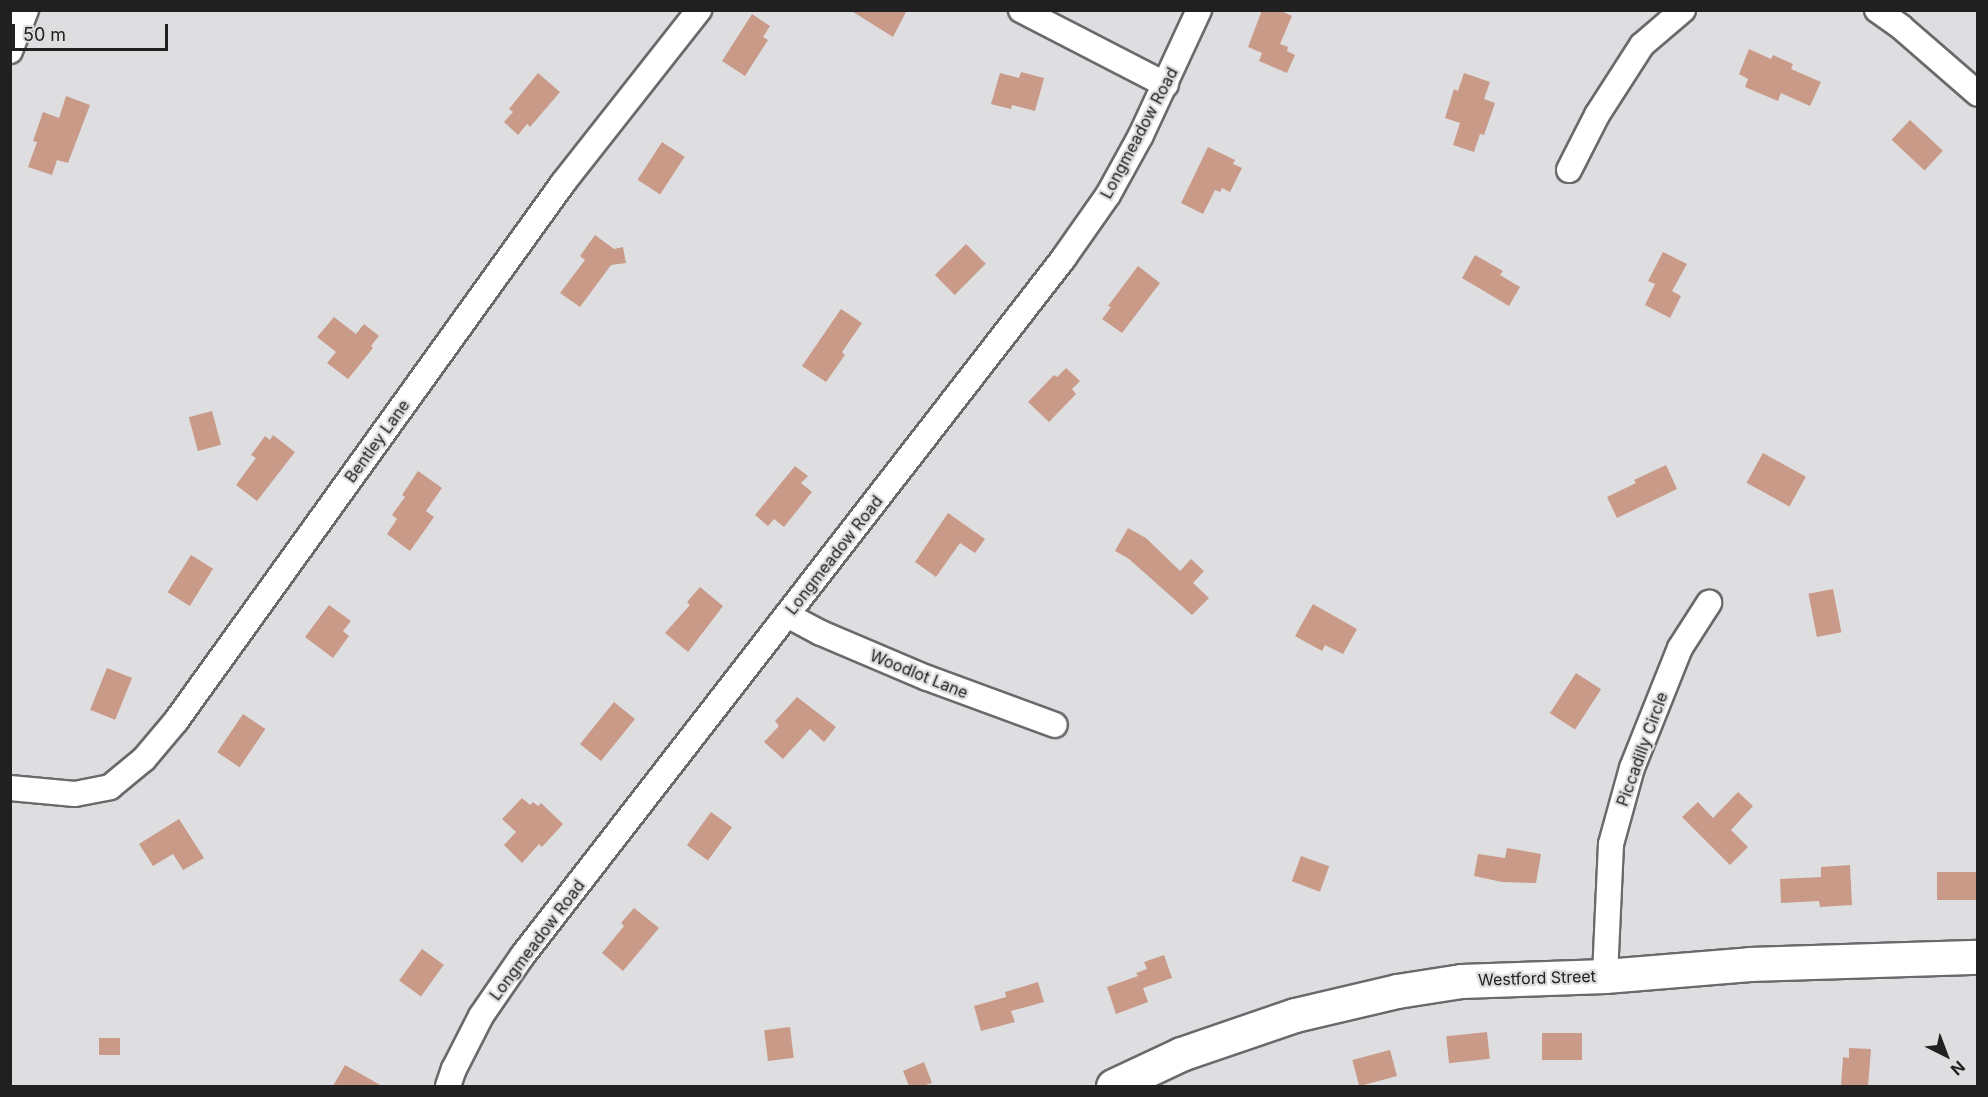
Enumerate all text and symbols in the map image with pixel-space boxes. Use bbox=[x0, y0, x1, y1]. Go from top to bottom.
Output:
scale bar bbox=[15, 12, 171, 50]
text: 50 m bbox=[23, 24, 66, 45]
street label: Longmeadow Road bbox=[1096, 64, 1182, 202]
street label: Bentley Lane bbox=[341, 396, 413, 486]
street label: Longmeadow Road bbox=[782, 492, 886, 618]
street label: Woodlot Lane bbox=[867, 646, 971, 702]
street label: Piccadilly Circle bbox=[1612, 689, 1672, 809]
street label: Longmeadow Road bbox=[485, 876, 589, 1004]
street label: Westford Street bbox=[1478, 966, 1596, 990]
north arrow bbox=[1916, 1025, 1976, 1085]
text: N bbox=[1947, 1057, 1969, 1080]

